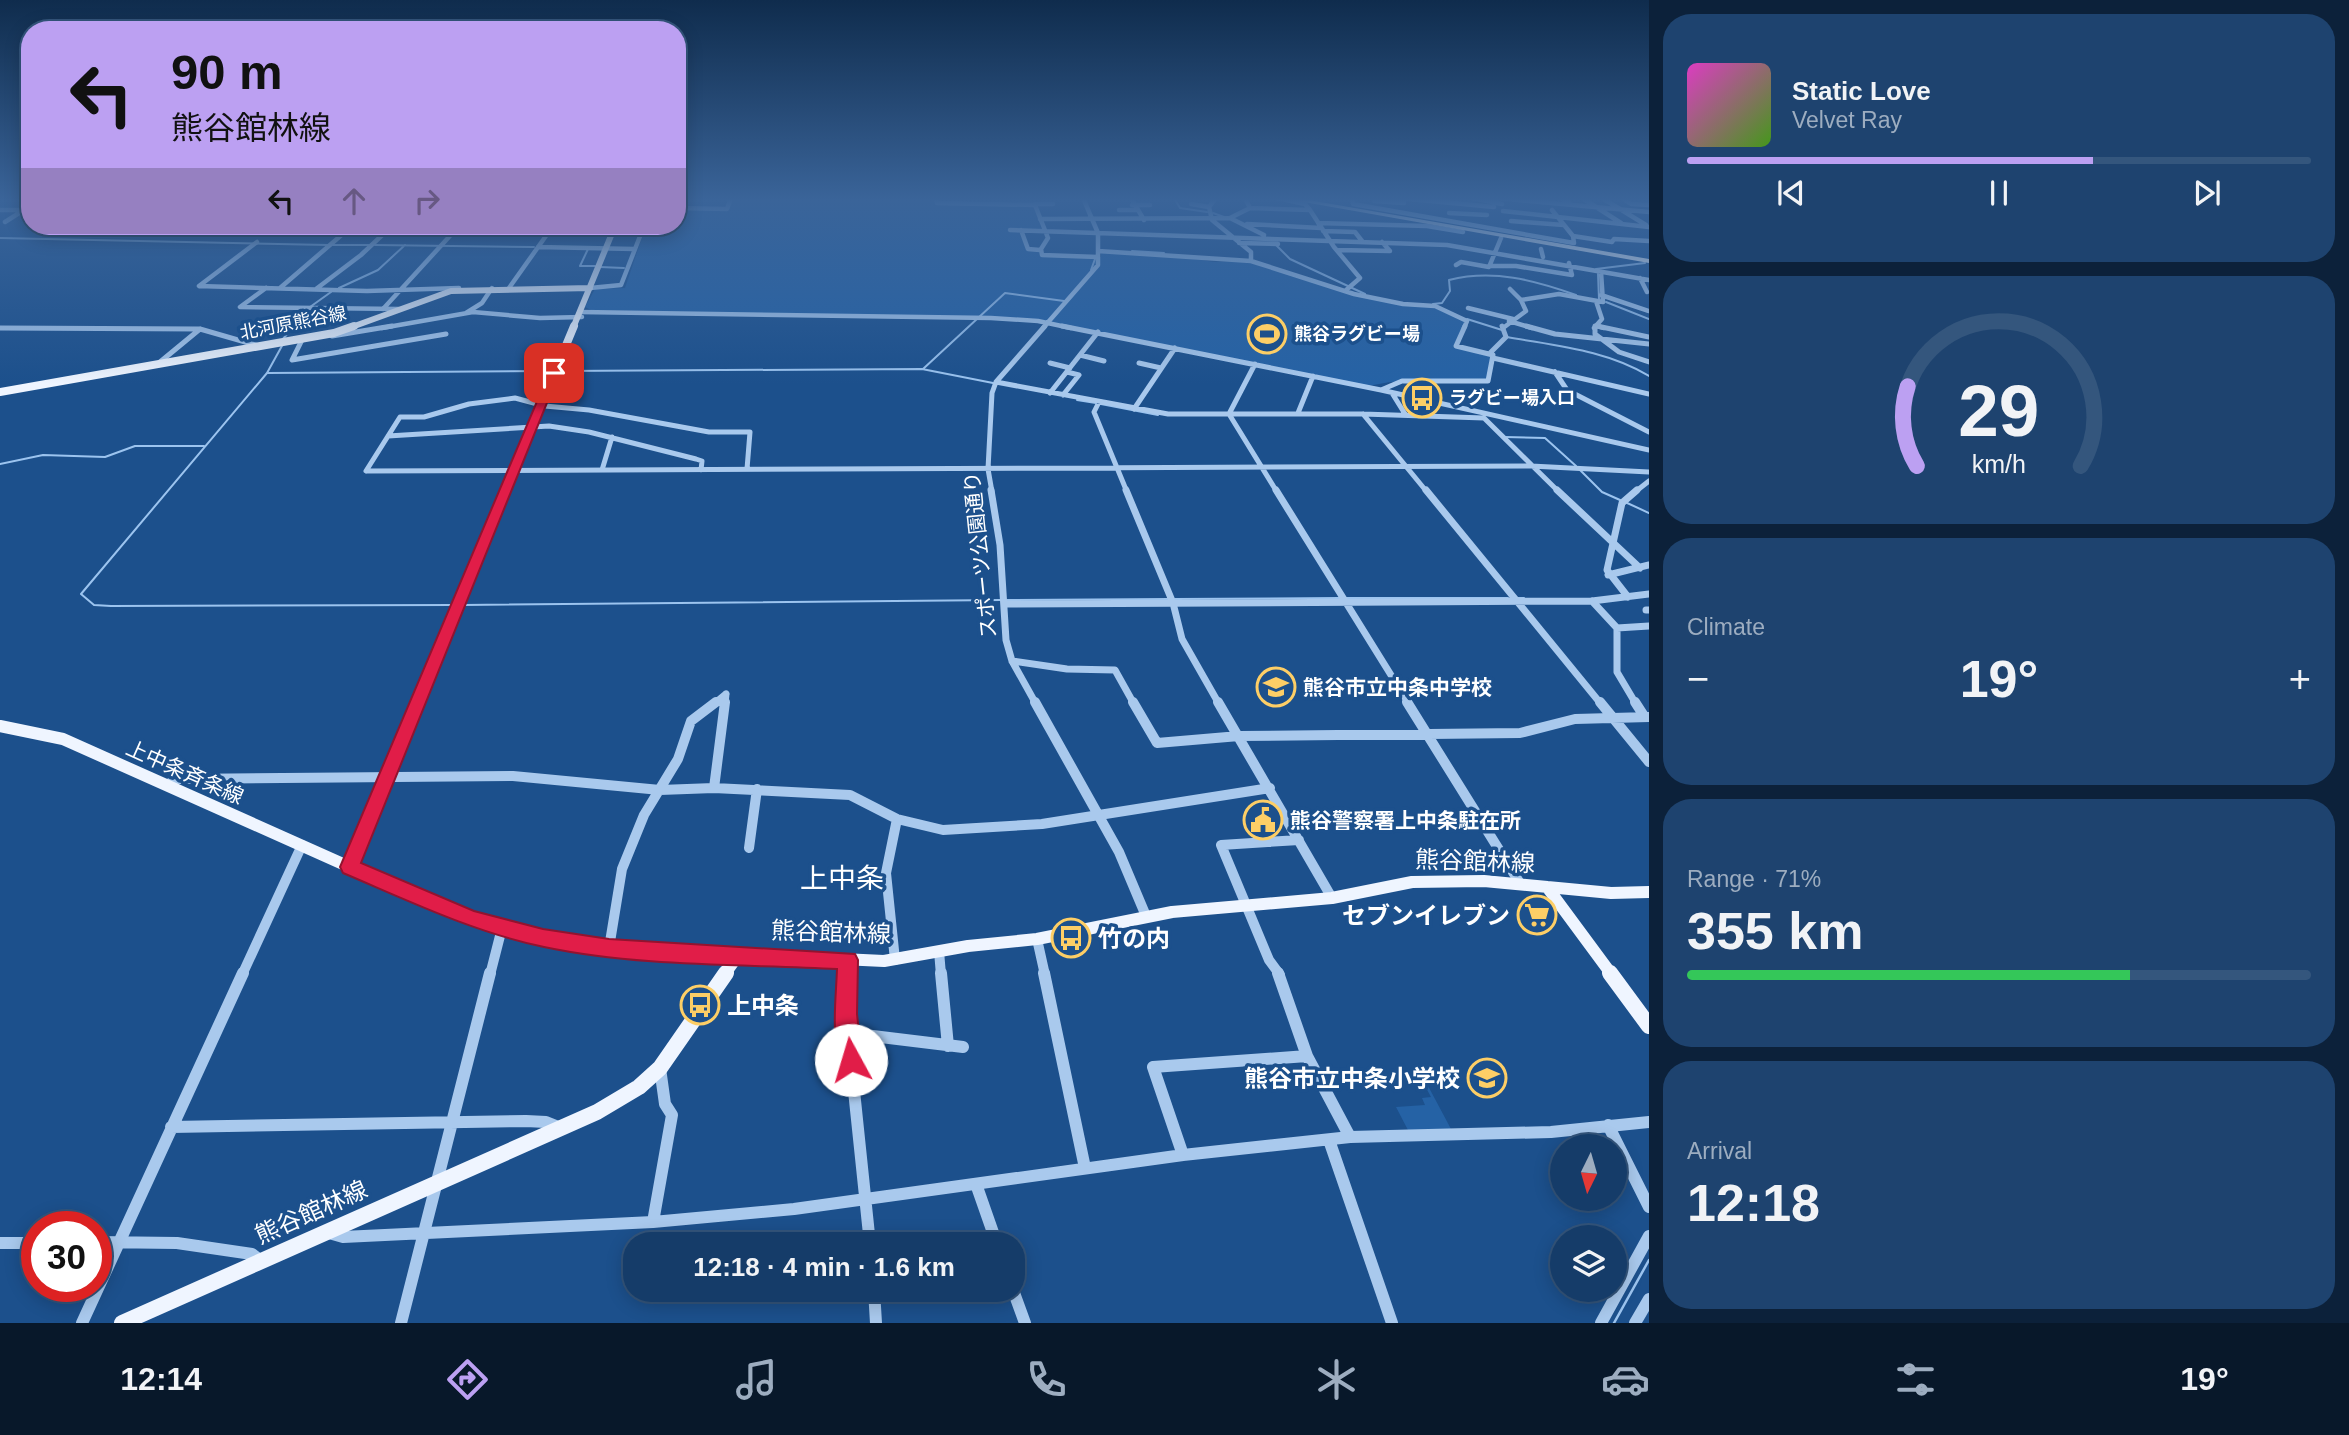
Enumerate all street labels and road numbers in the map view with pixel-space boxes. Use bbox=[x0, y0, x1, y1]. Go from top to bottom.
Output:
street label: 北河原熊谷線 bbox=[238, 303, 348, 343]
street label: スポーツ公園通り bbox=[960, 470, 1000, 640]
street label: 上中条斉条線 bbox=[123, 736, 247, 808]
street label: 熊谷館林線 bbox=[1415, 845, 1535, 877]
street label: 熊谷館林線 bbox=[771, 916, 891, 948]
street label: 熊谷館林線 bbox=[251, 1175, 371, 1249]

